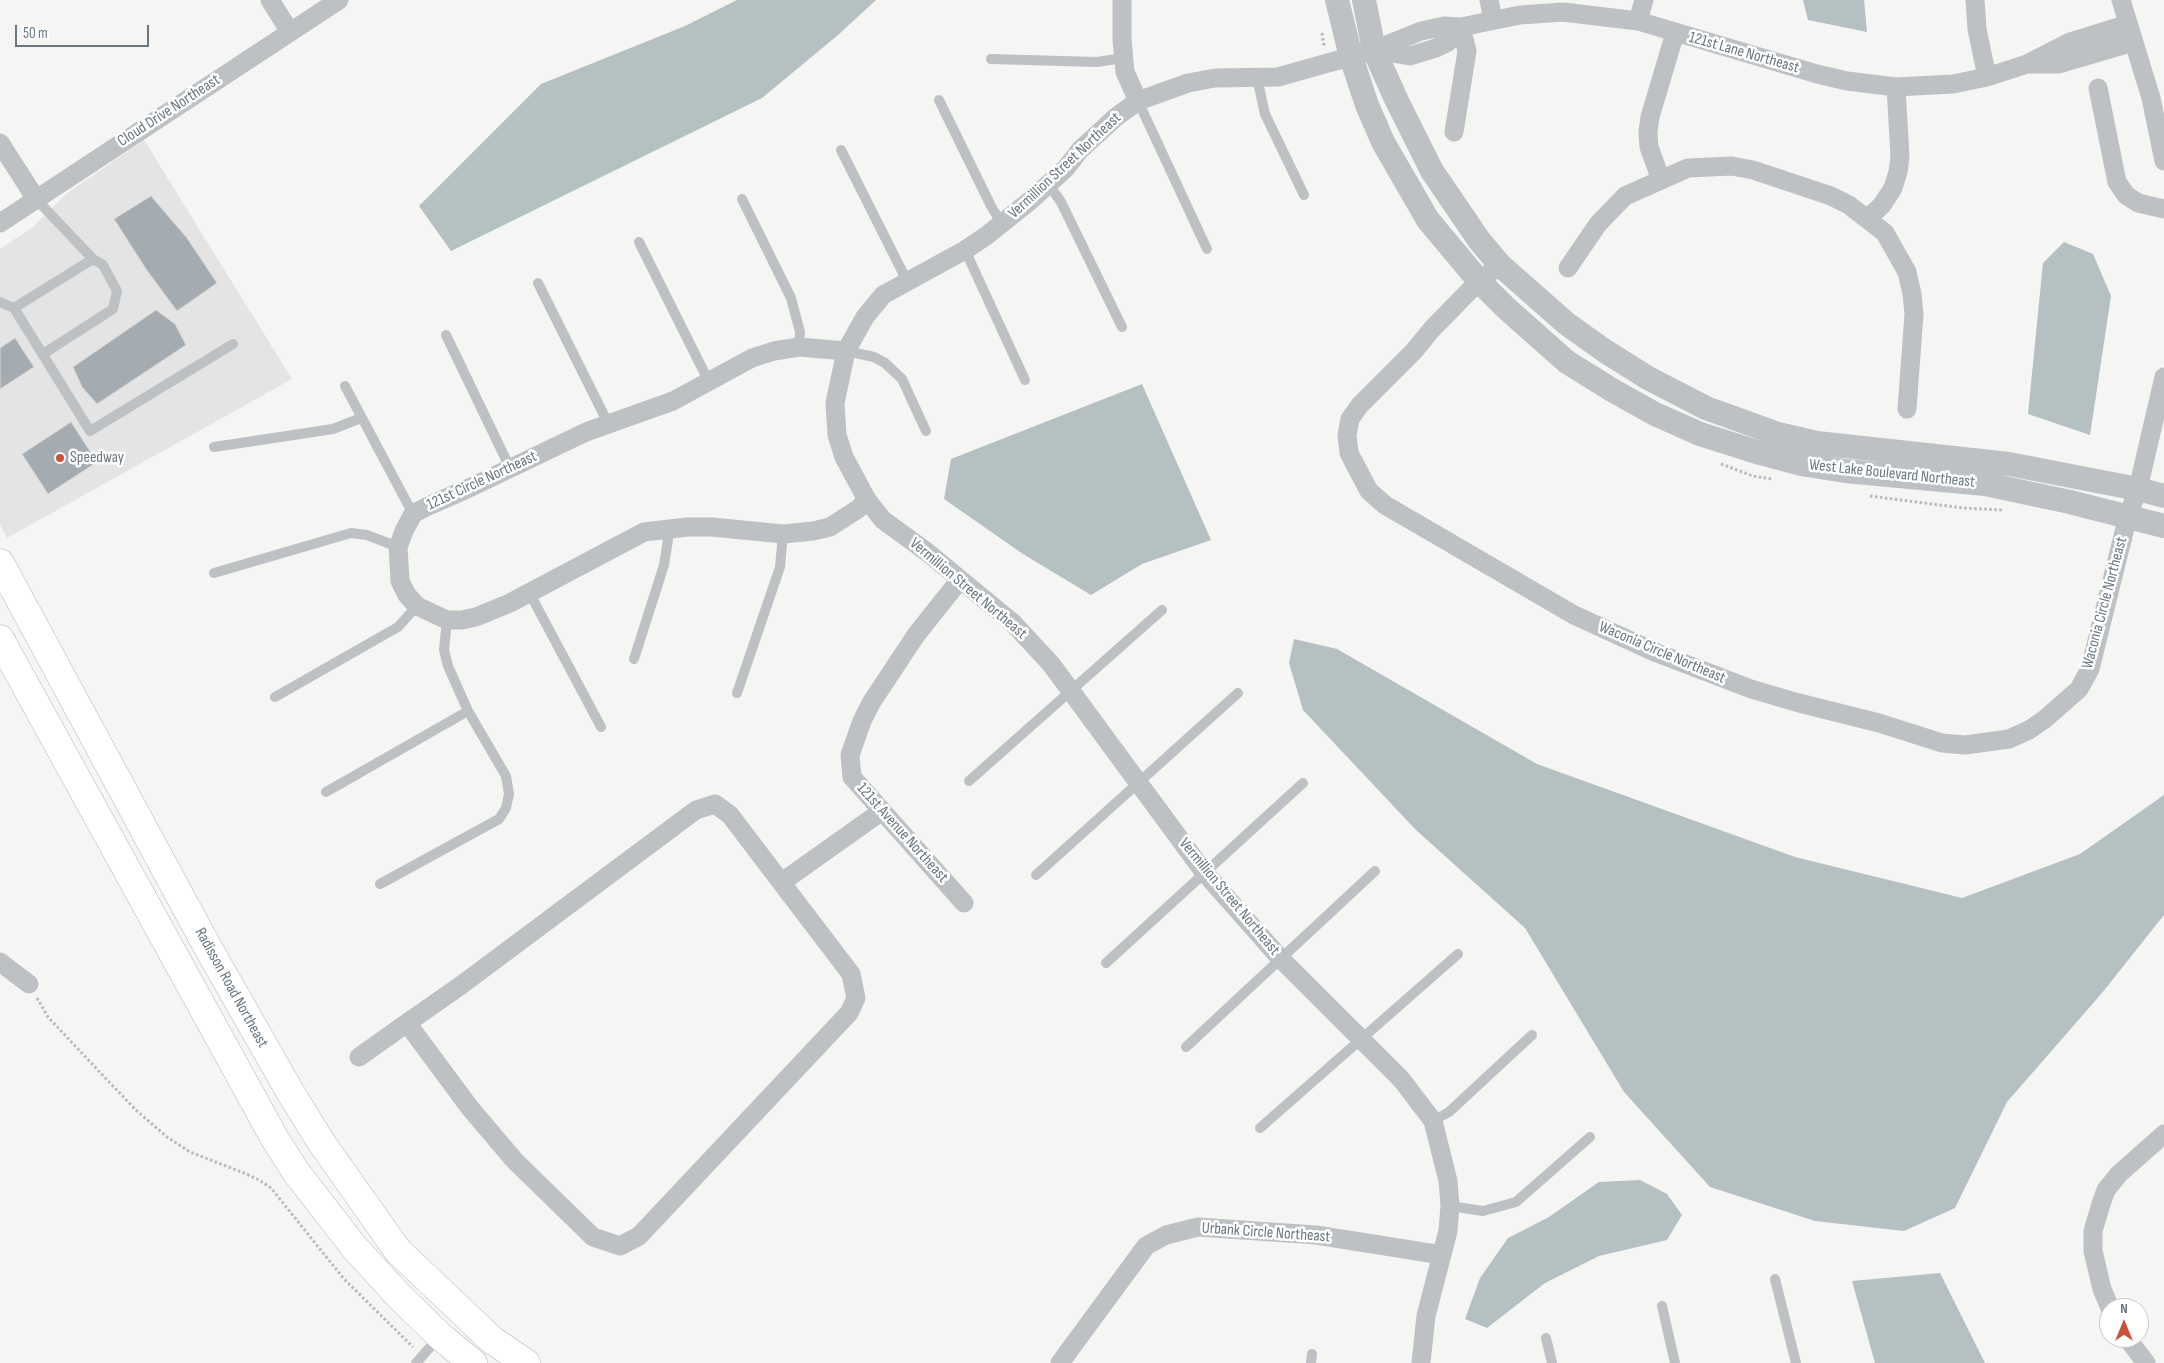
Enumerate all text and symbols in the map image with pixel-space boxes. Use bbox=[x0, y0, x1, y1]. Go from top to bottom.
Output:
scale bar bbox=[18, 15, 151, 47]
text: 50 m bbox=[23, 24, 48, 43]
street label: 121st Lane Northeast bbox=[1687, 28, 1801, 78]
street label: Cloud Drive Northeast bbox=[114, 71, 224, 151]
street label: Vermillion Street Northeast bbox=[1005, 109, 1125, 223]
street label: 121st Circle Northeast bbox=[424, 447, 540, 515]
place label: Speedway bbox=[70, 448, 124, 468]
marker: Speedway bbox=[54, 452, 66, 464]
street label: West Lake Boulevard Northeast bbox=[1808, 456, 1976, 492]
street label: Vermillion Street Northeast bbox=[905, 534, 1031, 644]
street label: Waconia Circle Northeast bbox=[2078, 535, 2132, 671]
street label: Waconia Circle Northeast bbox=[1596, 618, 1728, 688]
street label: 121st Avenue Northeast bbox=[852, 779, 952, 887]
street label: Vermillion Street Northeast bbox=[1174, 834, 1284, 960]
street label: Radisson Road Northeast bbox=[190, 925, 272, 1051]
street label: Urbank Circle Northeast bbox=[1201, 1219, 1331, 1247]
north arrow bbox=[2099, 1298, 2149, 1348]
text: N bbox=[2120, 1300, 2128, 1317]

